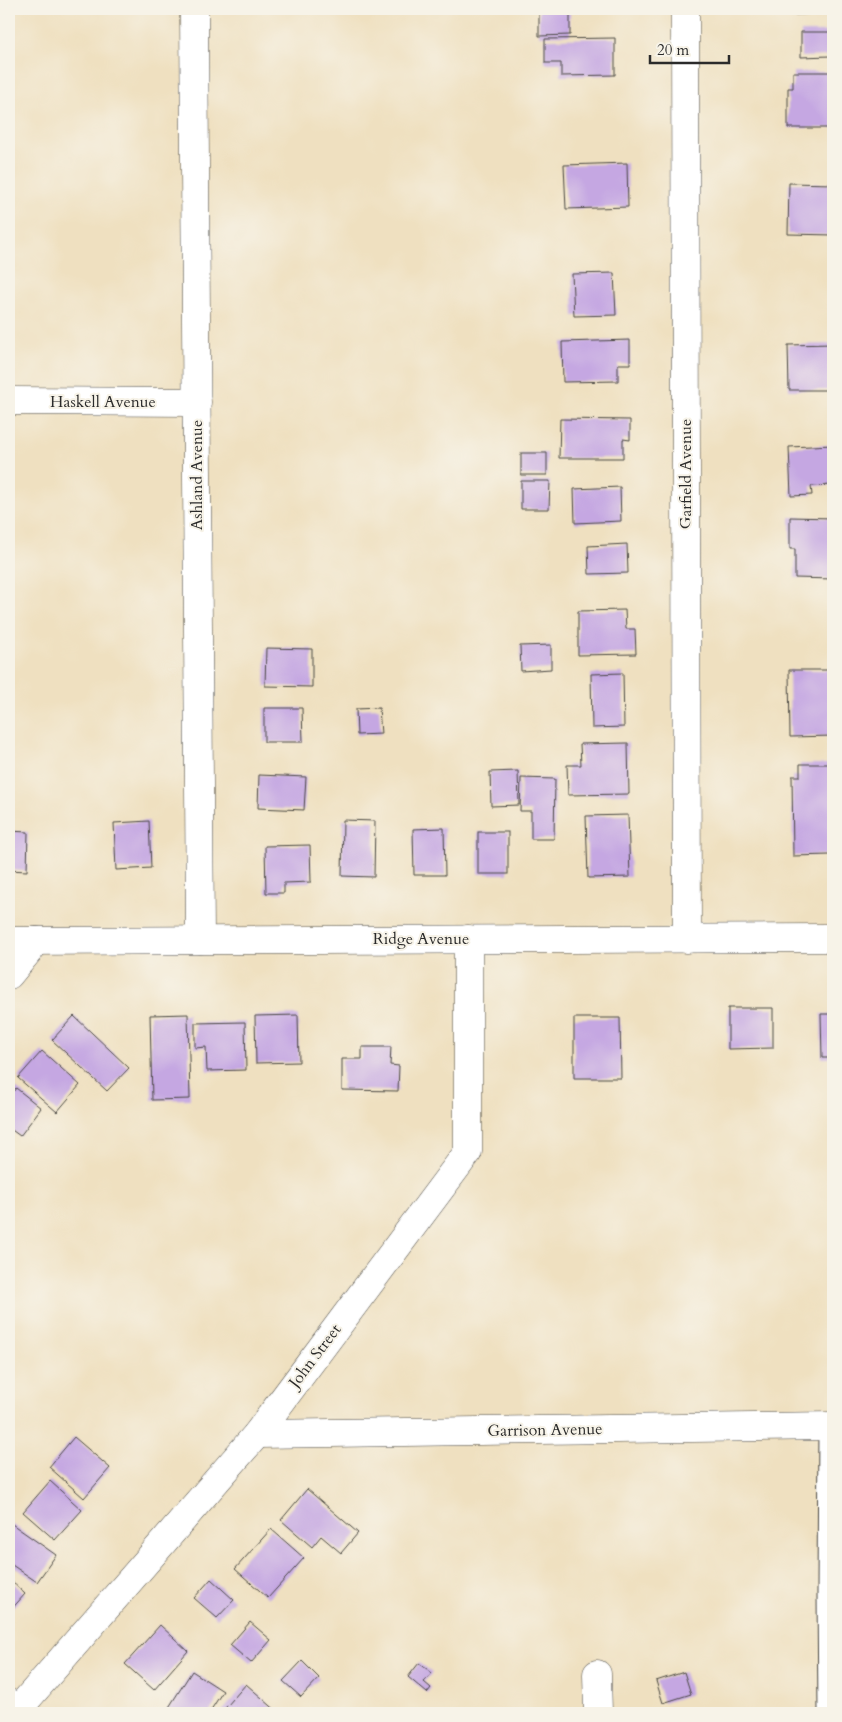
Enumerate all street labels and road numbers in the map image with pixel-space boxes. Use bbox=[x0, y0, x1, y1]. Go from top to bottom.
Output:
street label: Haskell Avenue bbox=[50, 391, 156, 413]
street label: Garfield Avenue bbox=[675, 419, 697, 529]
street label: Ashland Avenue bbox=[186, 420, 208, 530]
street label: Ridge Avenue bbox=[373, 928, 469, 950]
street label: John Street bbox=[283, 1320, 346, 1394]
street label: Garrison Avenue bbox=[487, 1418, 603, 1442]

